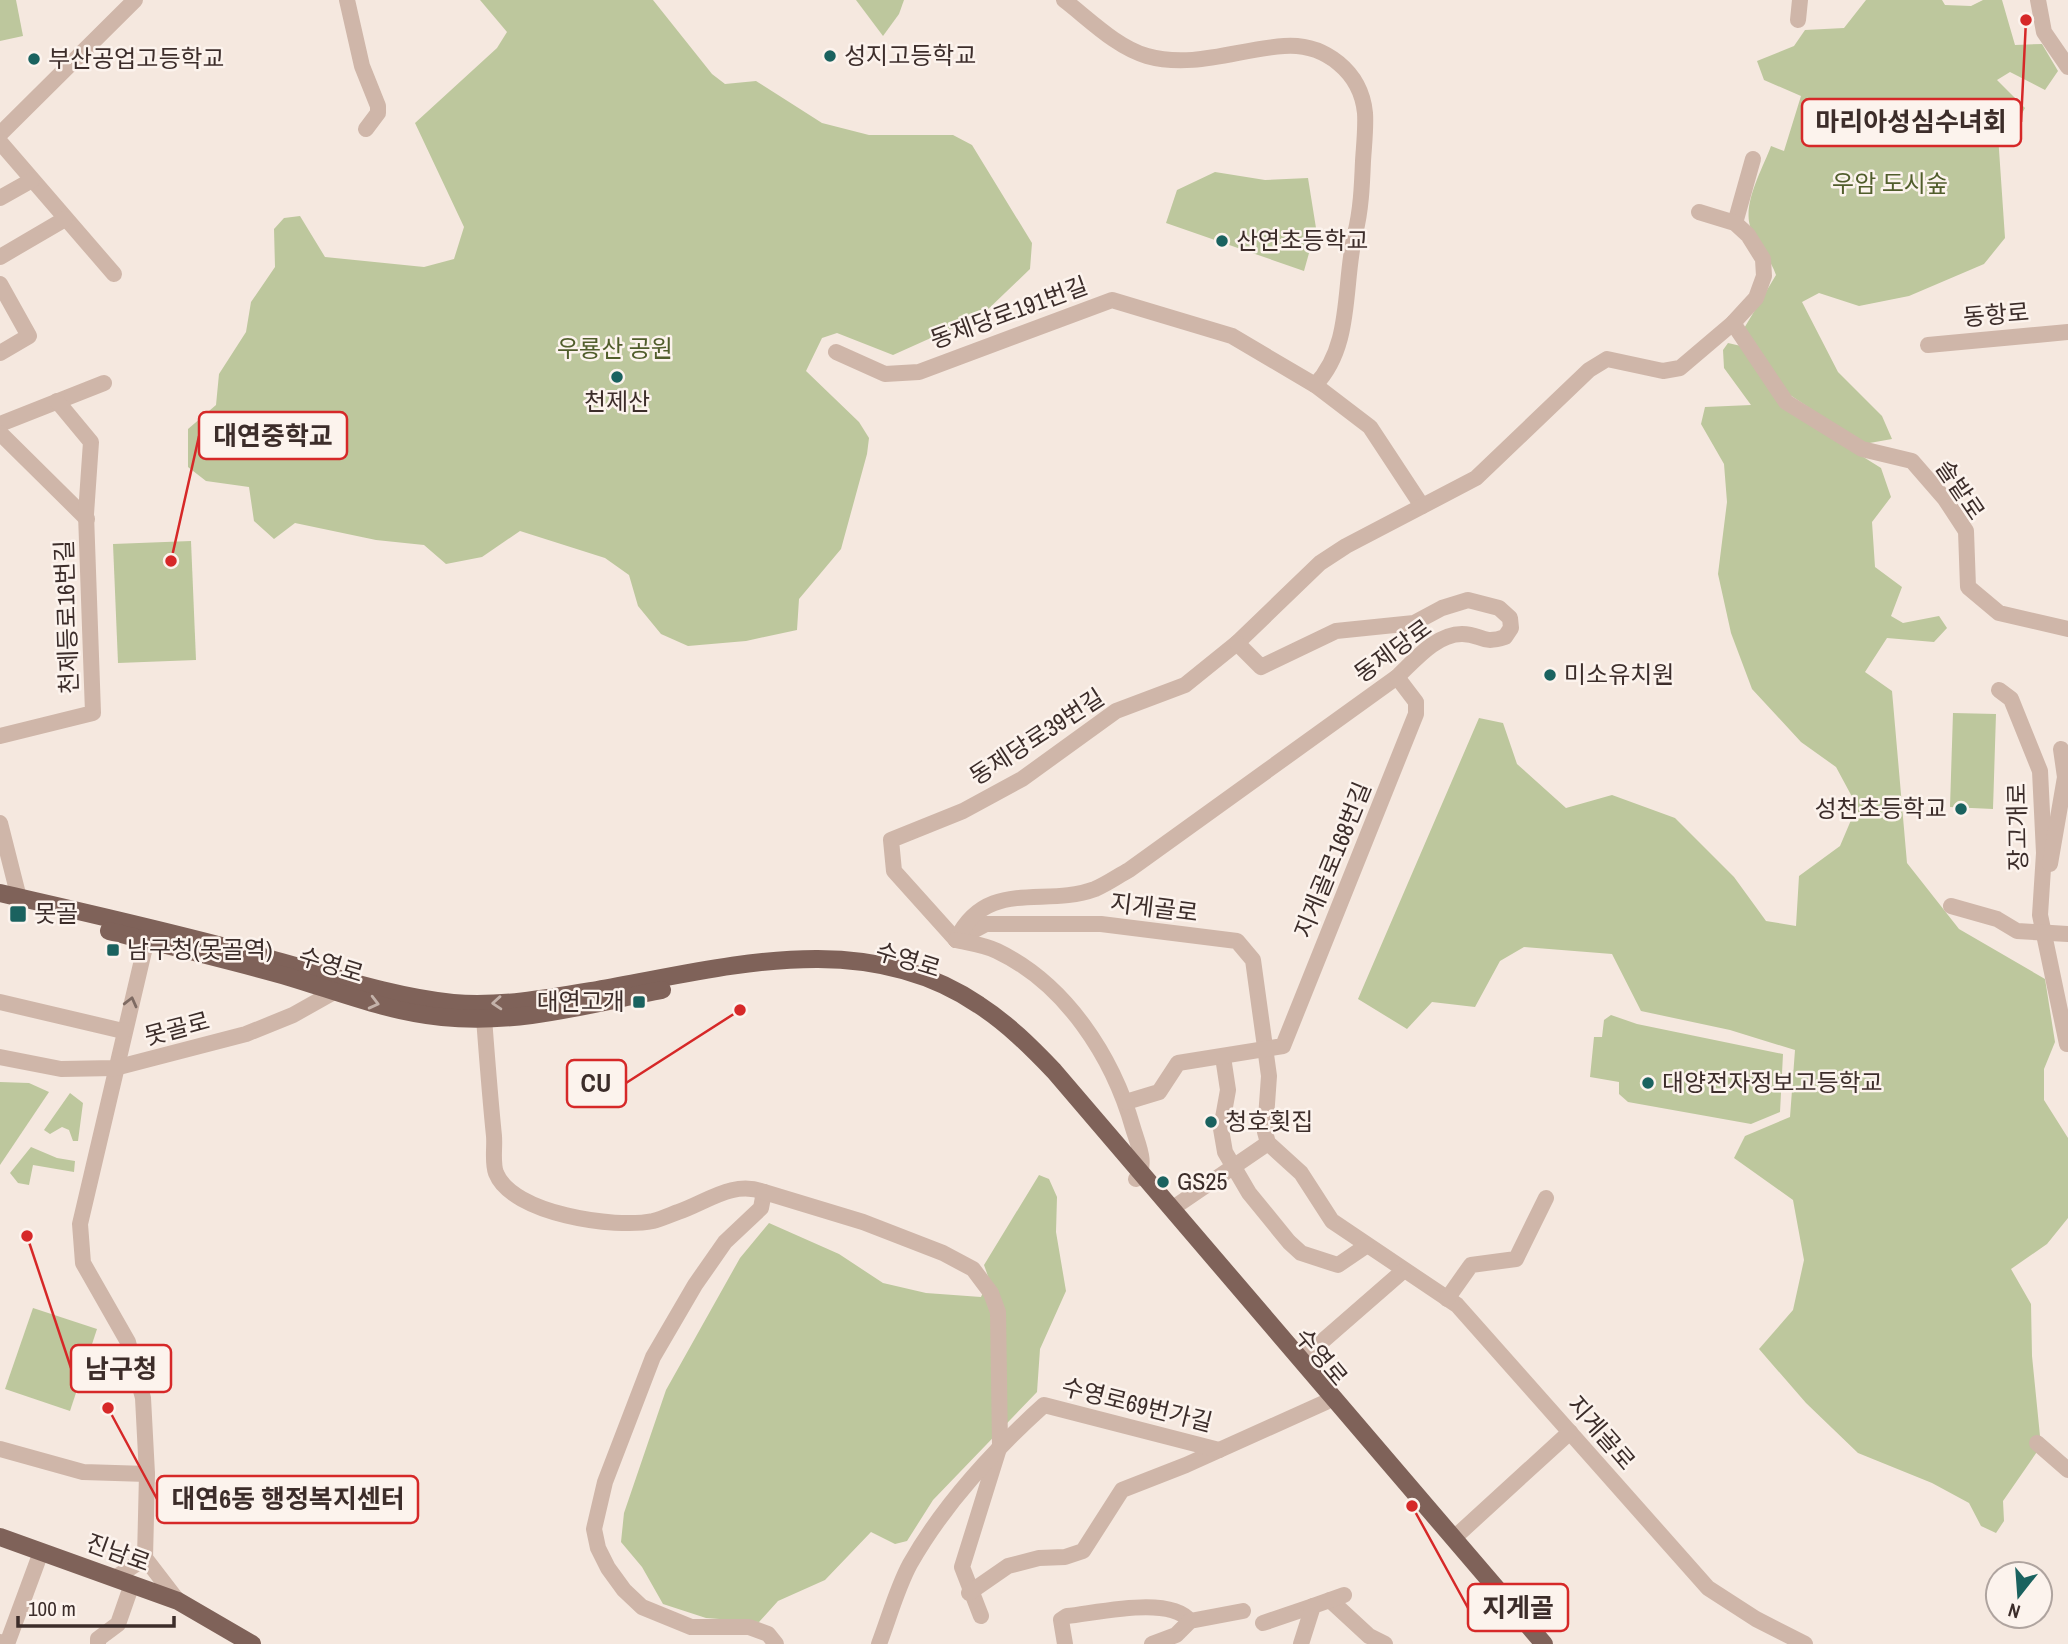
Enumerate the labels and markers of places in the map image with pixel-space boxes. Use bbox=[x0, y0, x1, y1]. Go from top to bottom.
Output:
place label: 성지고등학교 bbox=[844, 39, 976, 71]
place label: 부산공업고등학교 bbox=[48, 42, 225, 74]
marker: 성지고등학교 bbox=[822, 48, 838, 64]
marker: 부산공업고등학교 bbox=[26, 51, 42, 67]
callout: 마리아성심수녀회 bbox=[1802, 99, 2021, 146]
place label: 산연초등학교 bbox=[1236, 224, 1368, 256]
marker: 산연초등학교 bbox=[1214, 233, 1230, 249]
marker: 천제산 bbox=[609, 369, 625, 385]
place label: 천제산 bbox=[584, 385, 650, 417]
callout: 대연중학교 bbox=[199, 412, 347, 459]
place label: 미소유치원 bbox=[1564, 658, 1674, 690]
marker: 미소유치원 bbox=[1542, 667, 1558, 683]
place label: 성천초등학교 bbox=[1815, 792, 1947, 824]
marker: 성천초등학교 bbox=[1953, 801, 1969, 817]
place label: 못골 bbox=[34, 897, 78, 929]
marker: 못골 bbox=[8, 904, 28, 924]
place label: 남구청(못골역) bbox=[127, 933, 273, 965]
marker: 남구청(못골역) bbox=[105, 942, 121, 958]
place label: 대연고개 bbox=[537, 985, 625, 1017]
marker: 대연고개 bbox=[631, 994, 647, 1010]
callout: CU bbox=[567, 1060, 626, 1107]
place label: 대양전자정보고등학교 bbox=[1662, 1066, 1883, 1098]
marker: 대양전자정보고등학교 bbox=[1640, 1075, 1656, 1091]
place label: 청호횟집 bbox=[1225, 1105, 1313, 1137]
marker: 청호횟집 bbox=[1203, 1114, 1219, 1130]
place label: GS25 bbox=[1177, 1165, 1227, 1197]
marker: GS25 bbox=[1155, 1174, 1171, 1190]
callout: 남구청 bbox=[71, 1345, 171, 1392]
callout: 대연6동 행정복지센터 bbox=[157, 1476, 418, 1523]
callout: 지게골 bbox=[1468, 1584, 1568, 1631]

